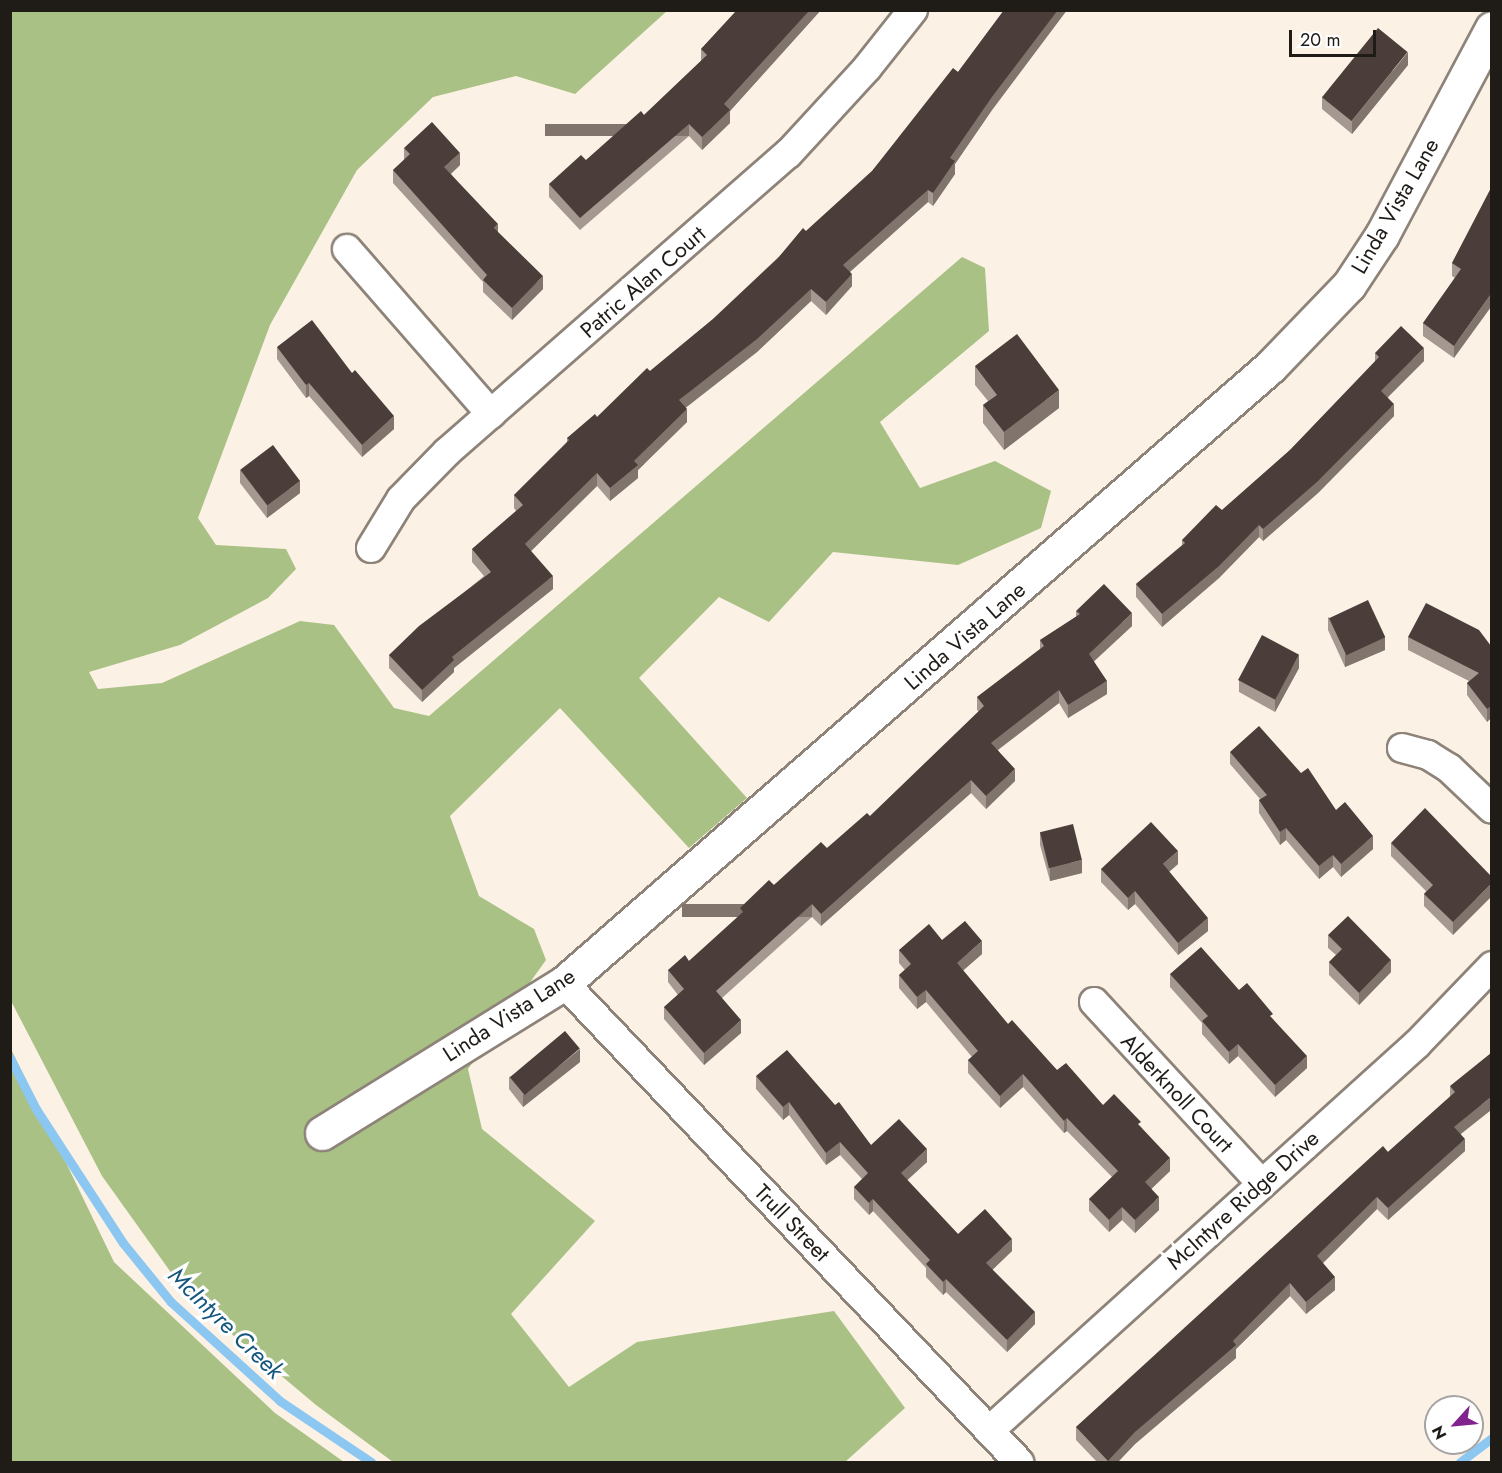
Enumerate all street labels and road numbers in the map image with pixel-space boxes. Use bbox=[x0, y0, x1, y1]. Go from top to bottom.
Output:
street label: Linda Vista Lane bbox=[1346, 134, 1444, 278]
street label: Patric Alan Court bbox=[575, 220, 711, 344]
street label: Linda Vista Lane bbox=[899, 576, 1031, 696]
street label: Linda Vista Lane bbox=[438, 963, 580, 1067]
street label: Alderknoll Court bbox=[1115, 1028, 1239, 1158]
street label: McIntyre Ridge Drive bbox=[1162, 1125, 1324, 1275]
street label: Trull Street bbox=[749, 1179, 835, 1267]

